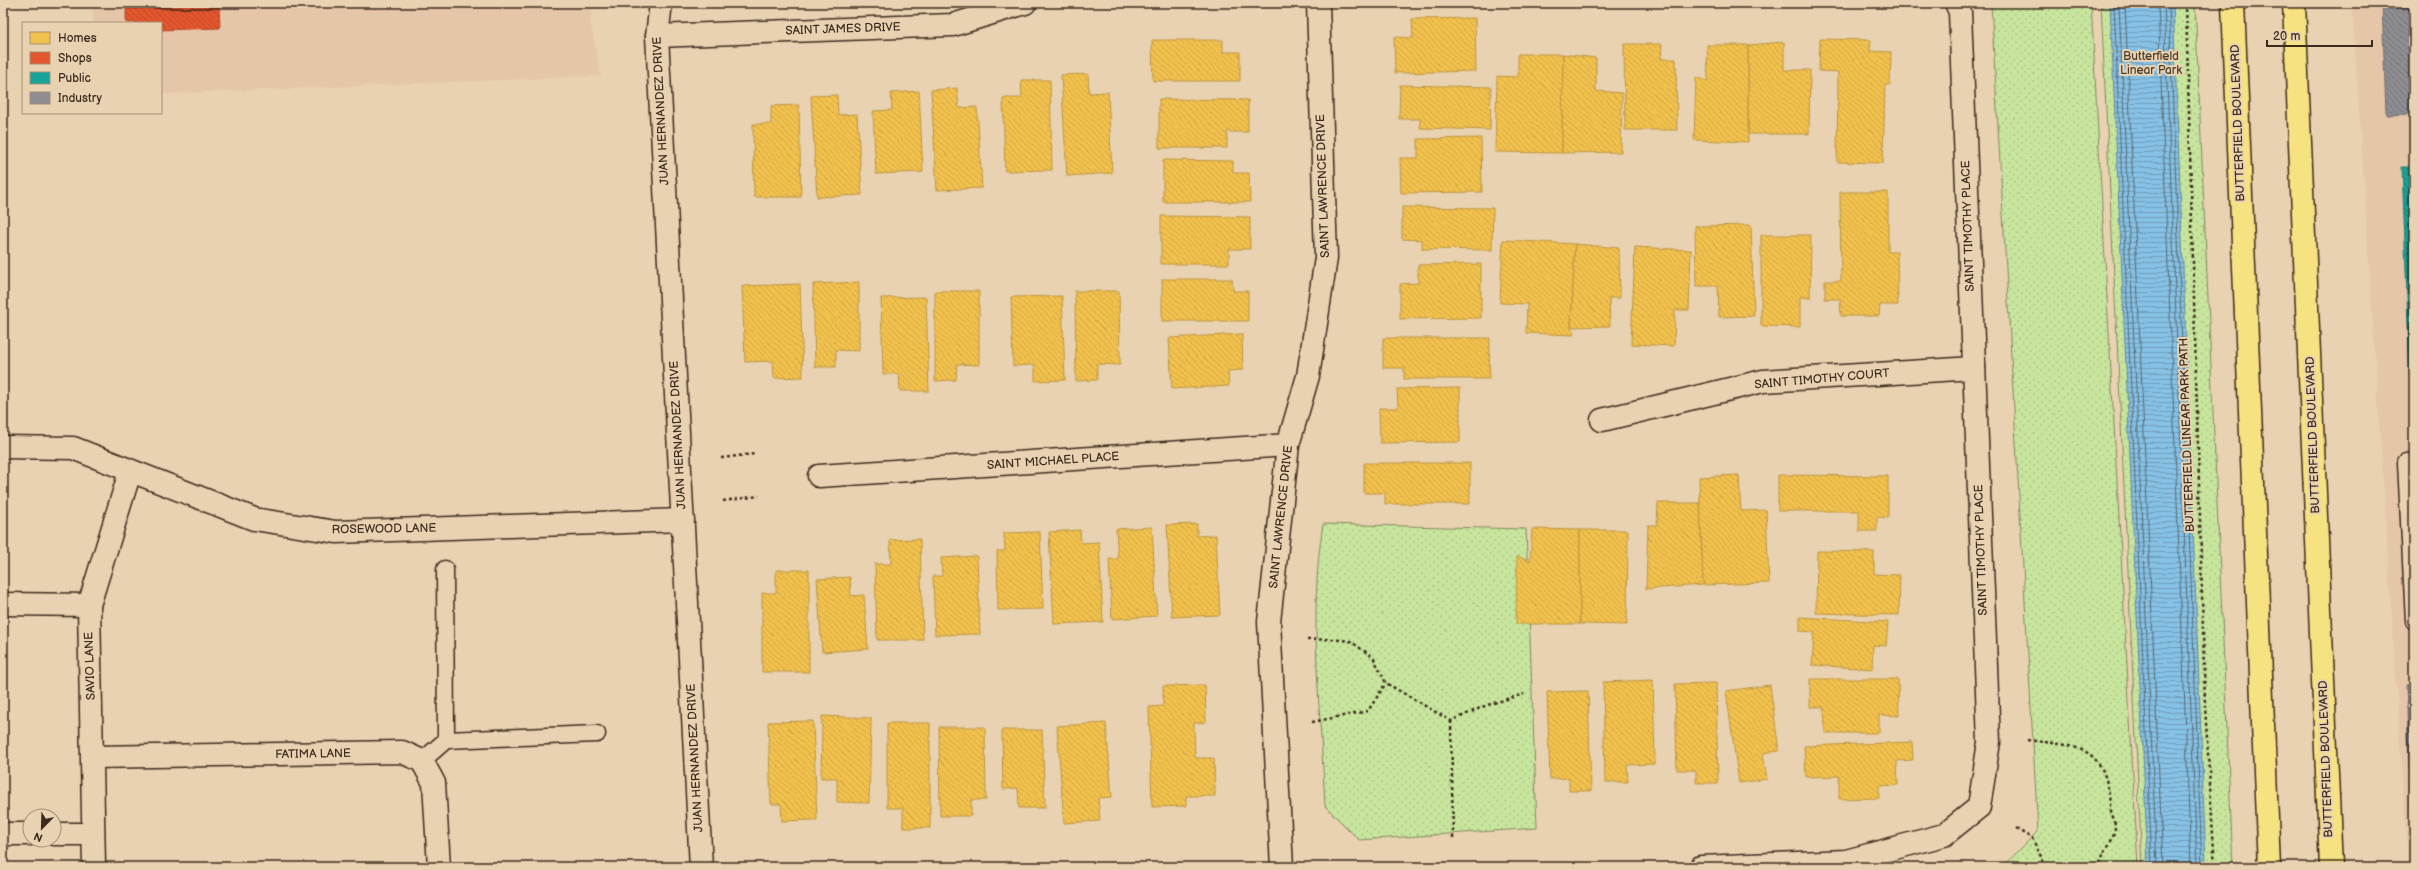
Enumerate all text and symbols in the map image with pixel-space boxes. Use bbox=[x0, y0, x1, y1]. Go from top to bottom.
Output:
street label: SAINT JAMES DRIVE bbox=[785, 19, 901, 39]
legend bbox=[22, 22, 162, 114]
scale bar bbox=[2267, 22, 2372, 48]
text: 20 m bbox=[2273, 29, 2300, 44]
text: Homes bbox=[58, 31, 97, 46]
street label: JUAN HERNANDEZ DRIVE bbox=[650, 36, 672, 186]
street label: BUTTERFIELD BOULEVARD bbox=[2228, 44, 2248, 202]
park label: Butterfield Linear Park bbox=[2120, 49, 2182, 78]
text: Shops bbox=[58, 51, 92, 66]
text: Public bbox=[58, 71, 91, 86]
text: Industry bbox=[58, 91, 103, 106]
street label: SAINT LAWRENCE DRIVE bbox=[1313, 114, 1333, 258]
street label: SAINT TIMOTHY PLACE bbox=[1958, 160, 1978, 292]
street label: BUTTERFIELD LINEAR PARK PATH bbox=[2176, 337, 2198, 533]
street label: BUTTERFIELD BOULEVARD bbox=[2303, 356, 2323, 514]
street label: JUAN HERNANDEZ DRIVE bbox=[667, 360, 689, 510]
street label: SAINT TIMOTHY COURT bbox=[1754, 366, 1891, 392]
street label: SAINT LAWRENCE DRIVE bbox=[1266, 445, 1296, 589]
street label: SAINT MICHAEL PLACE bbox=[986, 449, 1120, 473]
street label: SAINT TIMOTHY PLACE bbox=[1971, 484, 1991, 616]
street label: ROSEWOOD LANE bbox=[332, 521, 436, 537]
street label: SAVIO LANE bbox=[81, 632, 99, 700]
street label: BUTTERFIELD BOULEVARD bbox=[2316, 680, 2336, 838]
street label: JUAN HERNANDEZ DRIVE bbox=[684, 683, 706, 833]
street label: FATIMA LANE bbox=[275, 746, 351, 762]
north arrow bbox=[22, 808, 62, 848]
text: N bbox=[32, 829, 45, 844]

